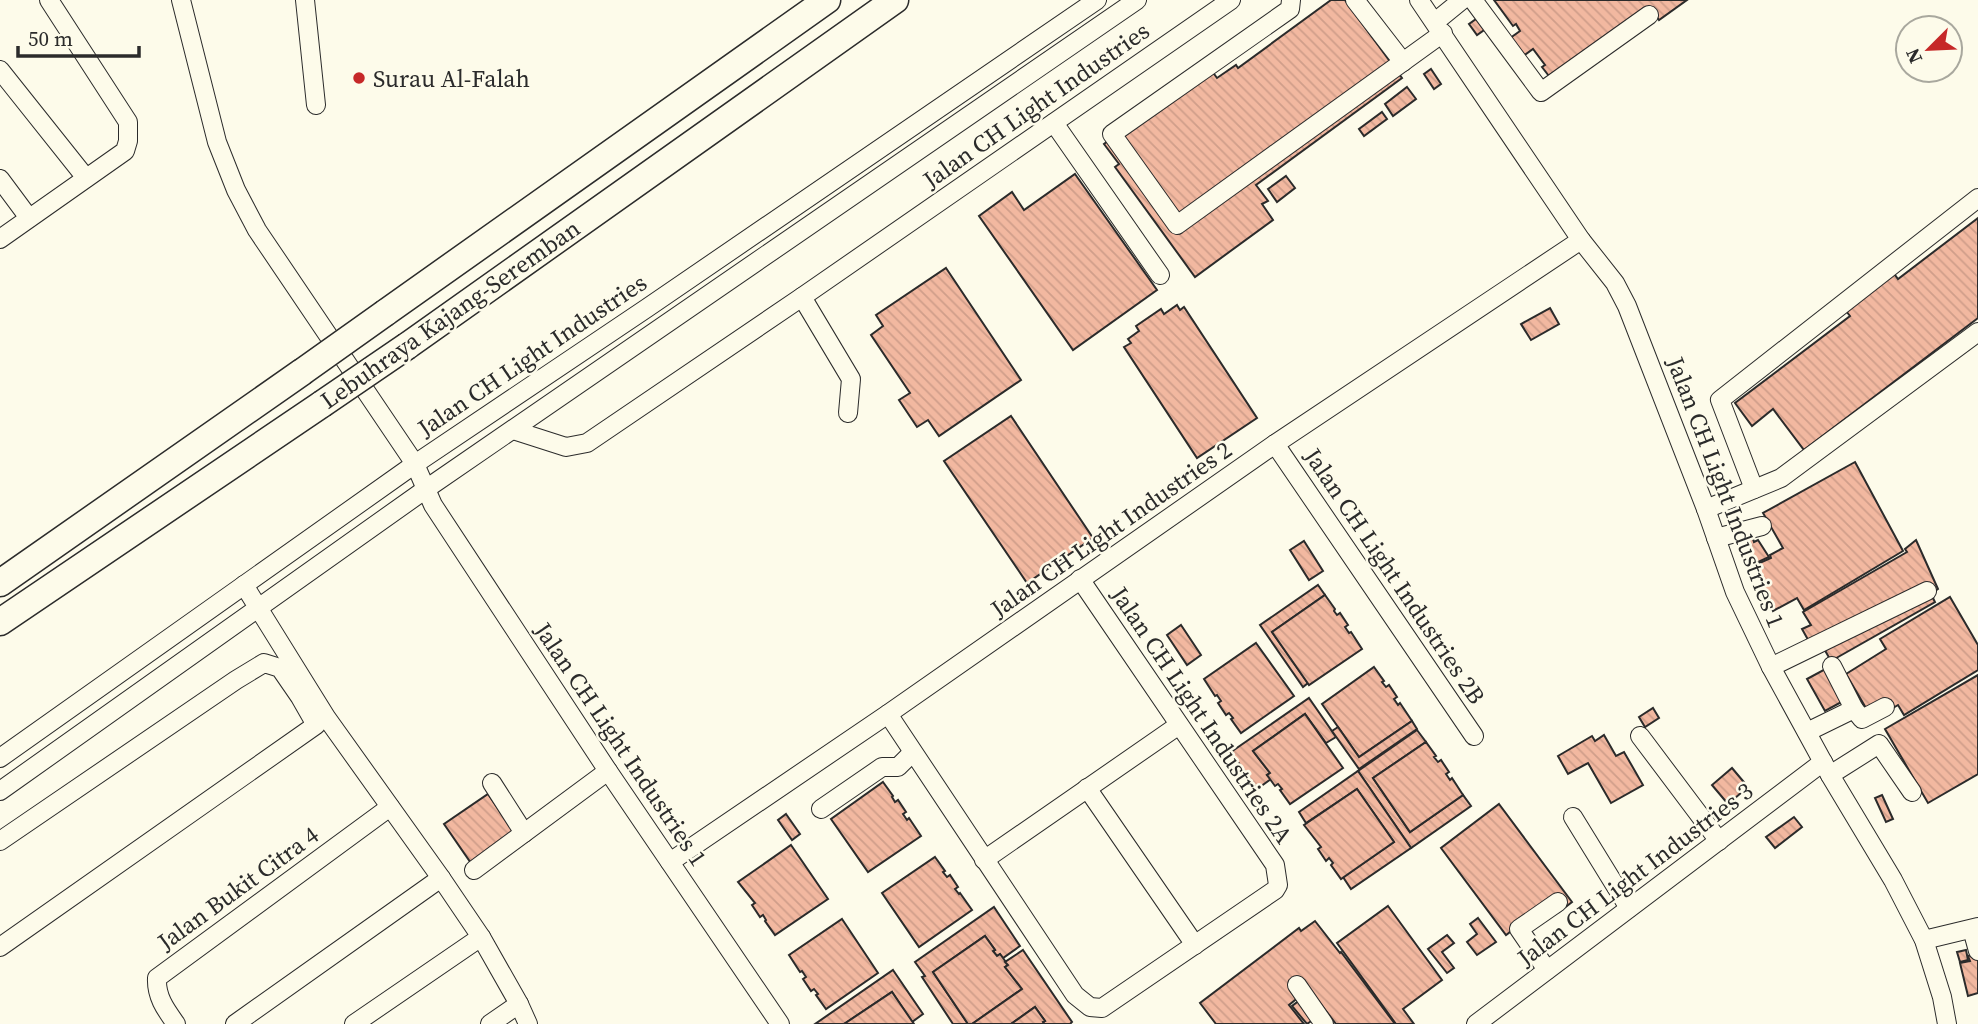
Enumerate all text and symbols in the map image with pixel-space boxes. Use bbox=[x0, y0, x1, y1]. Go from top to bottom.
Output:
scale bar bbox=[18, 14, 138, 58]
street label: Jalan CH Light Industries bbox=[915, 14, 1156, 196]
north arrow bbox=[1894, 14, 1964, 84]
text: 50 m bbox=[28, 24, 73, 53]
text: N bbox=[1899, 44, 1928, 68]
place label: Surau Al-Falah bbox=[373, 62, 530, 95]
marker: Surau Al-Falah bbox=[351, 70, 367, 86]
street label: Lebuhraya Kajang-Seremban bbox=[314, 212, 586, 416]
street label: Jalan CH Light Industries bbox=[410, 266, 653, 445]
street label: Jalan CH Light Industries 1 bbox=[1659, 351, 1793, 632]
street label: Jalan CH Light Industries 2 bbox=[983, 433, 1238, 625]
street label: Jalan CH Light Industries 2B bbox=[1296, 441, 1493, 711]
street label: Jalan CH Light Industries 2A bbox=[1103, 579, 1300, 850]
street label: Jalan CH Light Industries 1 bbox=[526, 615, 715, 872]
street label: Jalan CH Light Industries 3 bbox=[1510, 774, 1760, 974]
street label: Jalan Bukit Citra 4 bbox=[150, 818, 325, 958]

